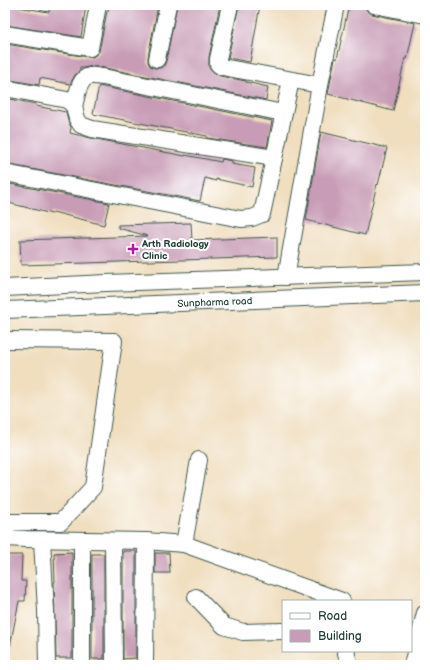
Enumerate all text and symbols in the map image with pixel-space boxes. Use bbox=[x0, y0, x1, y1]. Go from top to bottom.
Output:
place label: Arth Radiology Clinic bbox=[141, 238, 209, 262]
marker: Arth Radiology Clinic bbox=[127, 243, 139, 255]
street label: Sunpharma road bbox=[177, 295, 253, 310]
legend bbox=[282, 600, 412, 652]
text: Road bbox=[318, 609, 347, 624]
text: Building bbox=[318, 629, 362, 644]

